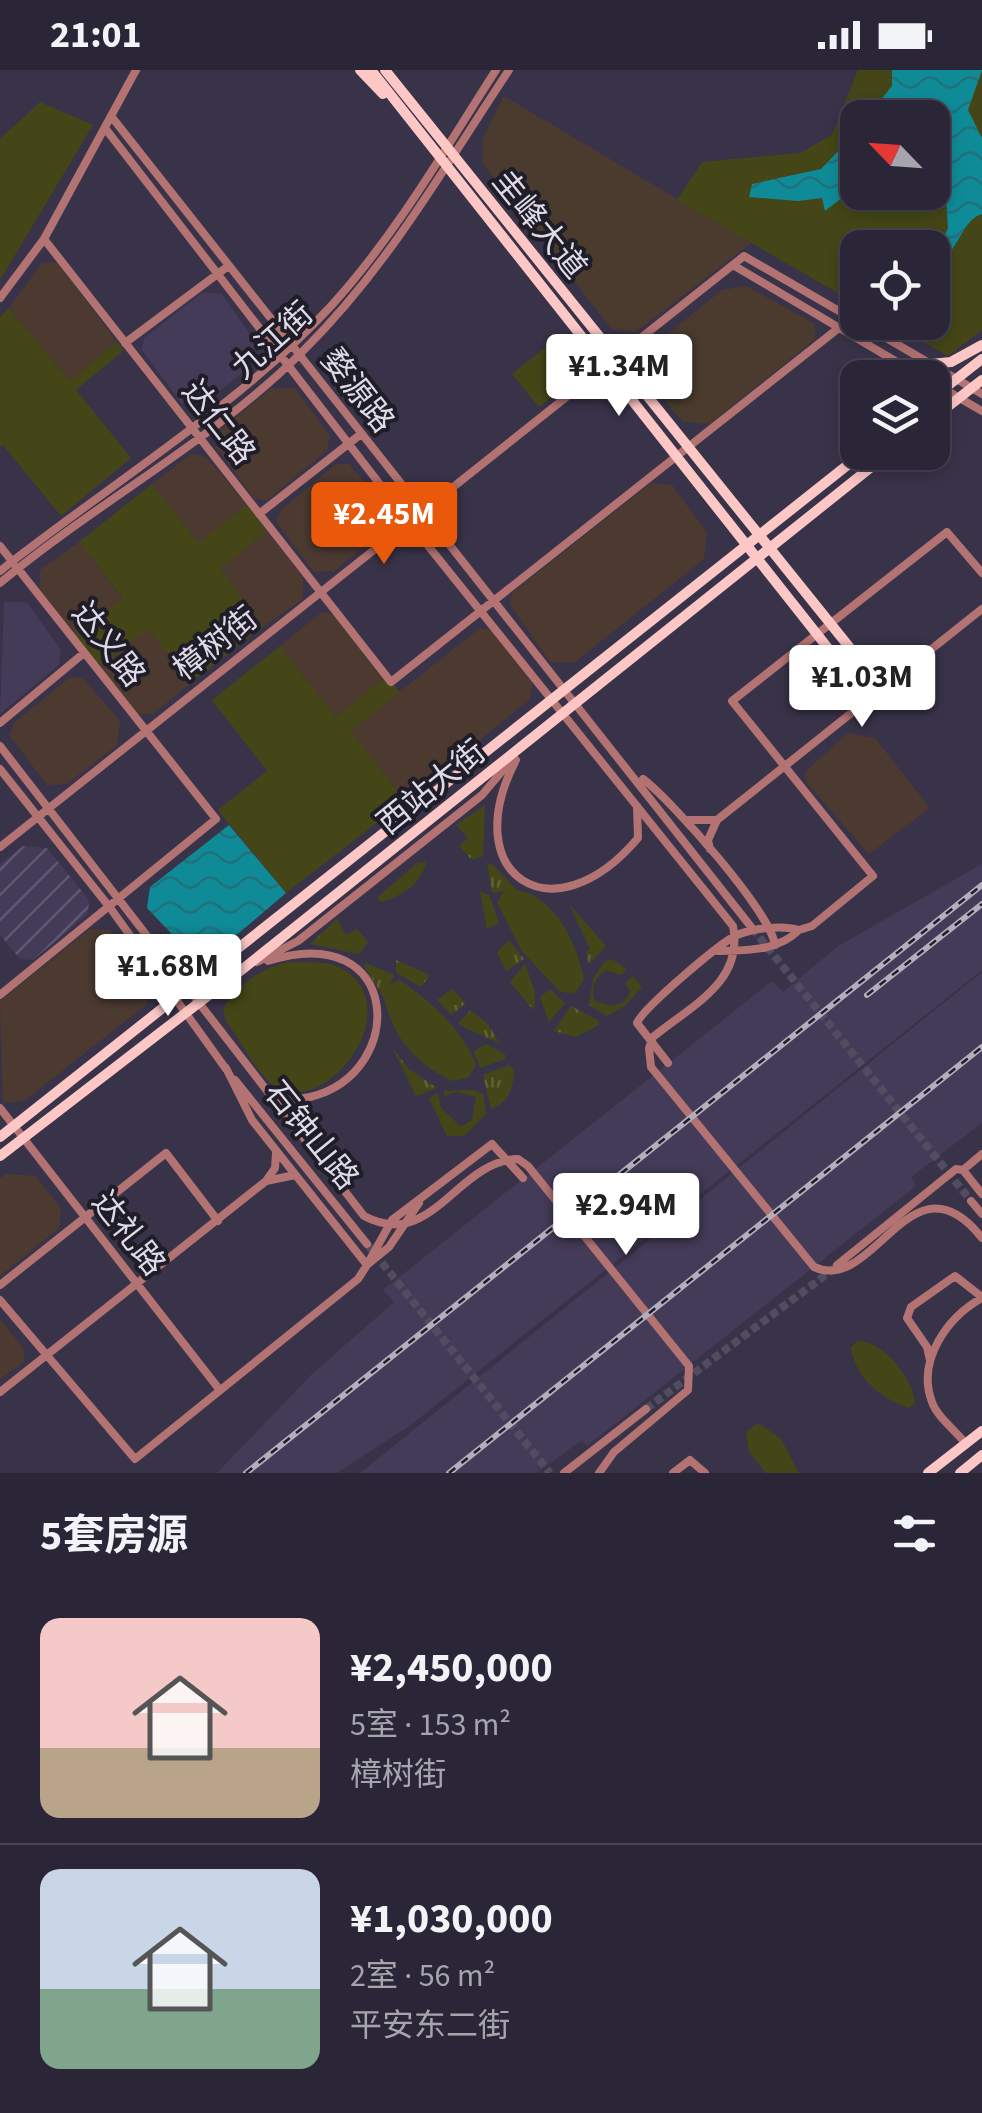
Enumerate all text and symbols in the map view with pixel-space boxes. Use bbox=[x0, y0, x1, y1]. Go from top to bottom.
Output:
text: 21:01 bbox=[50, 8, 142, 62]
north arrow bbox=[840, 100, 950, 210]
map controls bbox=[840, 100, 950, 470]
street label: 圭峰大道 bbox=[481, 160, 597, 289]
button: locate bbox=[840, 230, 950, 340]
street label: 九江街 bbox=[222, 292, 324, 390]
pin: ¥1.34M bbox=[538, 334, 700, 419]
street label: 婺源路 bbox=[310, 339, 405, 443]
text: ¥1.34M bbox=[568, 343, 670, 389]
button: layers bbox=[840, 360, 950, 470]
street label: 达仁路 bbox=[171, 371, 266, 475]
pin: ¥2.45M bbox=[303, 482, 465, 567]
text: ¥2.45M bbox=[333, 491, 435, 537]
street label: 达义路 bbox=[61, 593, 156, 697]
street label: 樟树街 bbox=[164, 596, 268, 691]
pin: ¥1.03M bbox=[781, 645, 943, 730]
text: ¥1.03M bbox=[811, 654, 913, 700]
street label: 西站大街 bbox=[367, 730, 496, 846]
pin: ¥1.68M bbox=[87, 934, 249, 1019]
text: ¥1.68M bbox=[117, 943, 219, 989]
street label: 石钟山路 bbox=[253, 1071, 369, 1200]
pin: ¥2.94M bbox=[545, 1173, 707, 1258]
street label: 达礼路 bbox=[81, 1182, 176, 1286]
text: ¥2.94M bbox=[575, 1182, 677, 1228]
text: 5套房源 bbox=[40, 1506, 188, 1566]
icon: filters bbox=[887, 1506, 942, 1561]
text: ¥2,450,000 bbox=[350, 1638, 553, 1698]
icon: home bbox=[120, 1658, 240, 1778]
text: 5室 · 153 m² bbox=[350, 1702, 511, 1748]
text: 樟树街 bbox=[350, 1752, 446, 1798]
text: ¥1,030,000 bbox=[350, 1889, 553, 1949]
icon: home bbox=[120, 1909, 240, 2029]
text: 2室 · 56 m² bbox=[350, 1953, 495, 1999]
text: 平安东二街 bbox=[350, 2003, 510, 2049]

